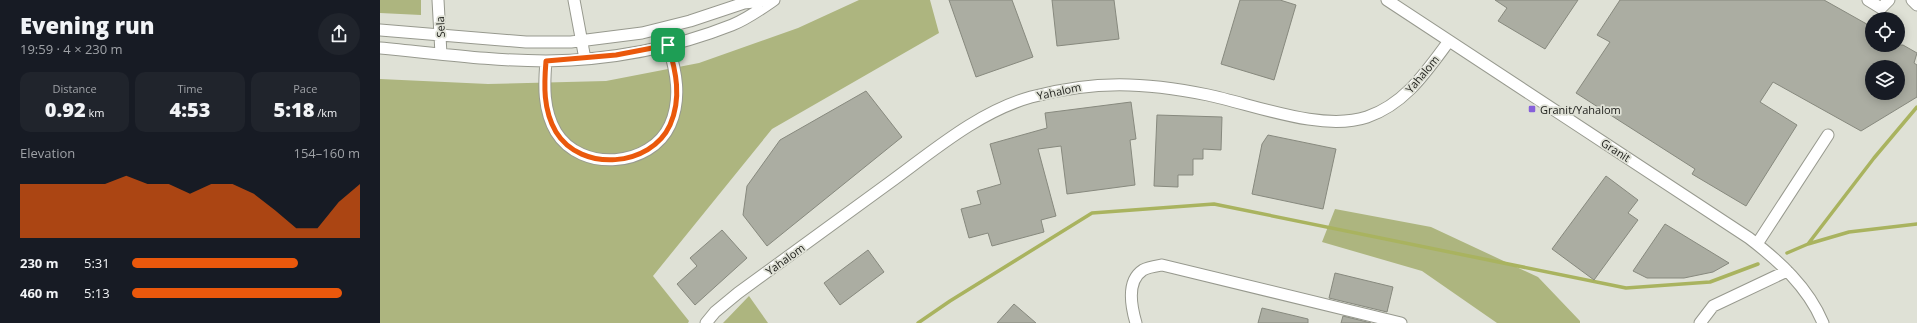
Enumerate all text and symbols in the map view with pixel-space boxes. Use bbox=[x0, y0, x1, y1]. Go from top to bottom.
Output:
text: Evening run bbox=[20, 10, 155, 40]
map controls bbox=[1865, 12, 1905, 100]
button: locate bbox=[1865, 12, 1905, 52]
button: share bbox=[318, 13, 360, 55]
street label: Sela bbox=[432, 16, 448, 38]
pin bbox=[651, 28, 685, 62]
icon: arrive bbox=[657, 34, 679, 56]
text: 19:59 · 4 × 230 m bbox=[20, 40, 123, 58]
street label: Yahalom bbox=[1402, 52, 1442, 96]
button: layers bbox=[1865, 60, 1905, 100]
street label: Yahalom bbox=[1036, 79, 1082, 103]
text: Distance bbox=[53, 81, 97, 96]
text: Time bbox=[177, 81, 203, 96]
text: Pace bbox=[293, 81, 317, 96]
text: 0.92 bbox=[45, 96, 86, 123]
text: 4:53 bbox=[170, 96, 210, 123]
text: 5:18 bbox=[273, 96, 314, 123]
place label: Granit/Yahalom bbox=[1540, 102, 1621, 117]
marker: Granit/Yahalom bbox=[1527, 104, 1537, 114]
text: km bbox=[86, 105, 105, 120]
text: /km bbox=[314, 105, 337, 120]
street label: Granit bbox=[1598, 135, 1634, 165]
text: Elevation bbox=[20, 144, 75, 162]
text: 154–160 m bbox=[293, 144, 360, 162]
street label: Yahalom bbox=[763, 240, 807, 278]
text: 230 m bbox=[20, 254, 58, 272]
text: 5:31 bbox=[84, 254, 110, 272]
text: 460 m bbox=[20, 284, 58, 302]
text: 5:13 bbox=[84, 284, 110, 302]

